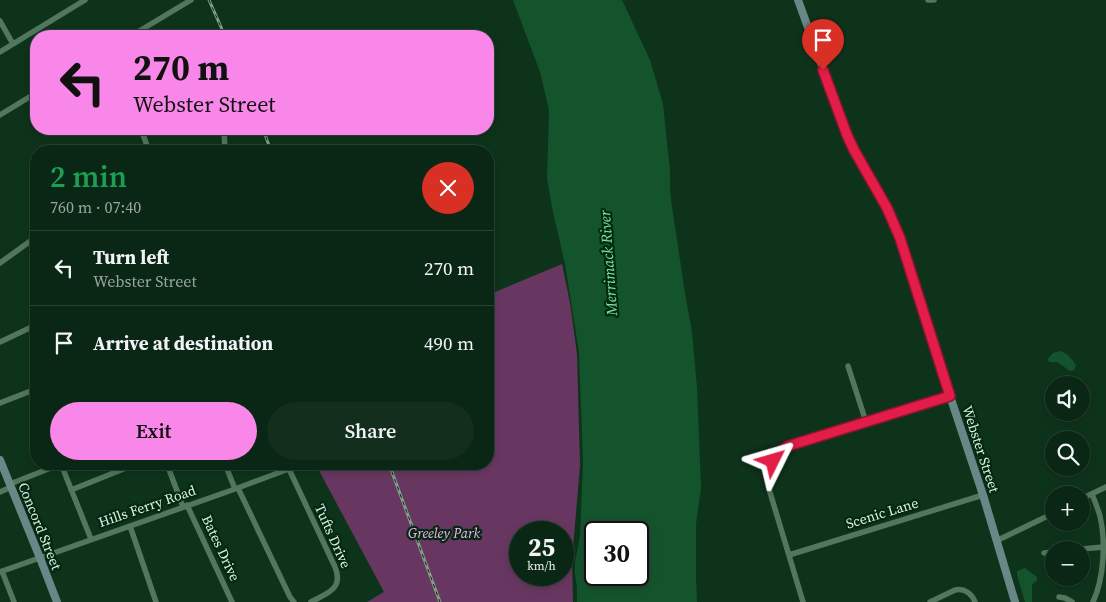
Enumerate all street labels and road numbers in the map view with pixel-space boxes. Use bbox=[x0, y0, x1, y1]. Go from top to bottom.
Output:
street label: Webster Street bbox=[957, 403, 1005, 496]
street label: Concord Street bbox=[13, 479, 67, 573]
street label: Hills Ferry Road bbox=[96, 480, 198, 532]
street label: Scenic Lane bbox=[843, 492, 921, 534]
street label: Tufts Drive bbox=[310, 501, 356, 571]
street label: Bates Drive bbox=[197, 512, 245, 584]

